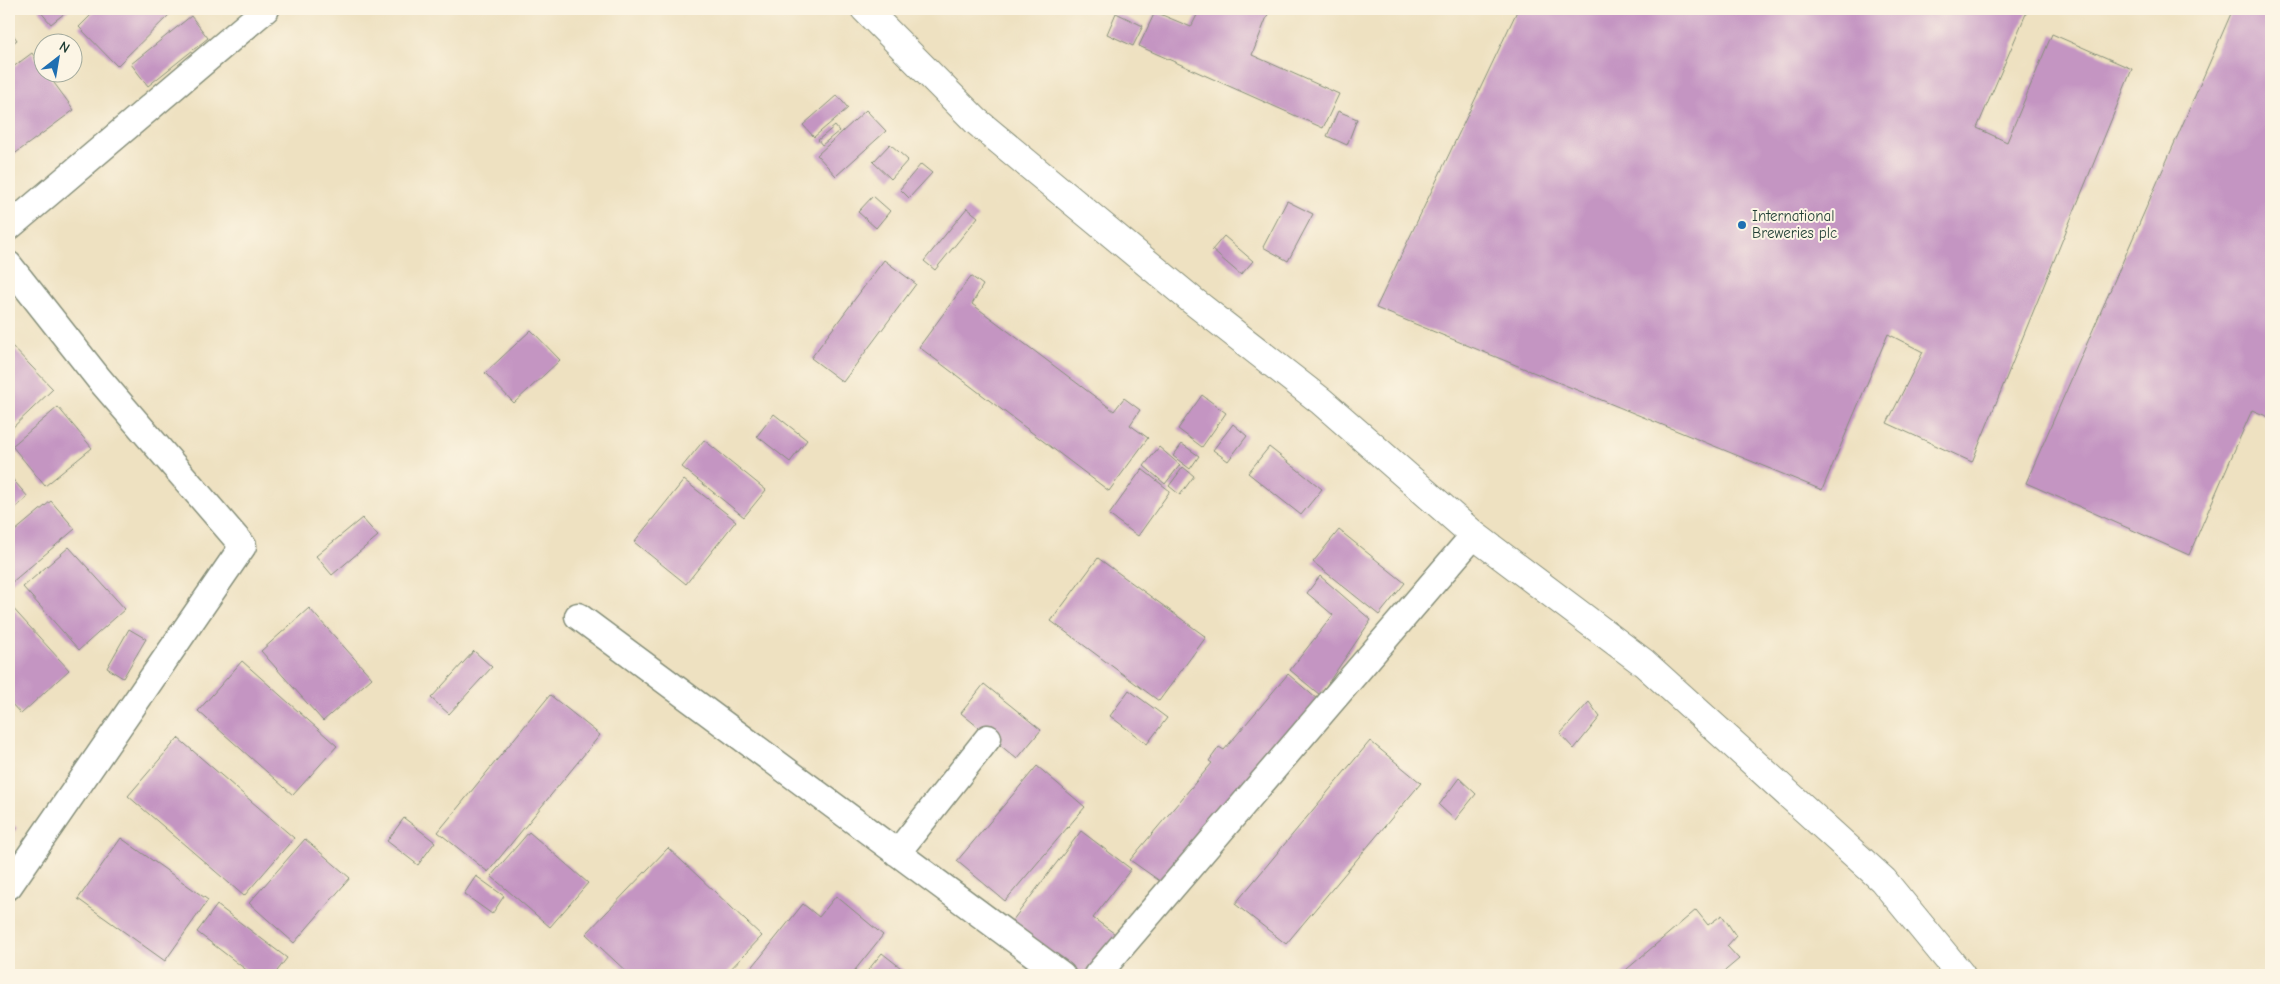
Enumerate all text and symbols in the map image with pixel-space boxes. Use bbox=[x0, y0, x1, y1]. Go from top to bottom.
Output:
north arrow bbox=[32, 32, 82, 82]
text: N bbox=[56, 38, 73, 57]
place label: International Breweries plc bbox=[1752, 207, 1837, 242]
marker: International Breweries plc bbox=[1736, 219, 1748, 231]

